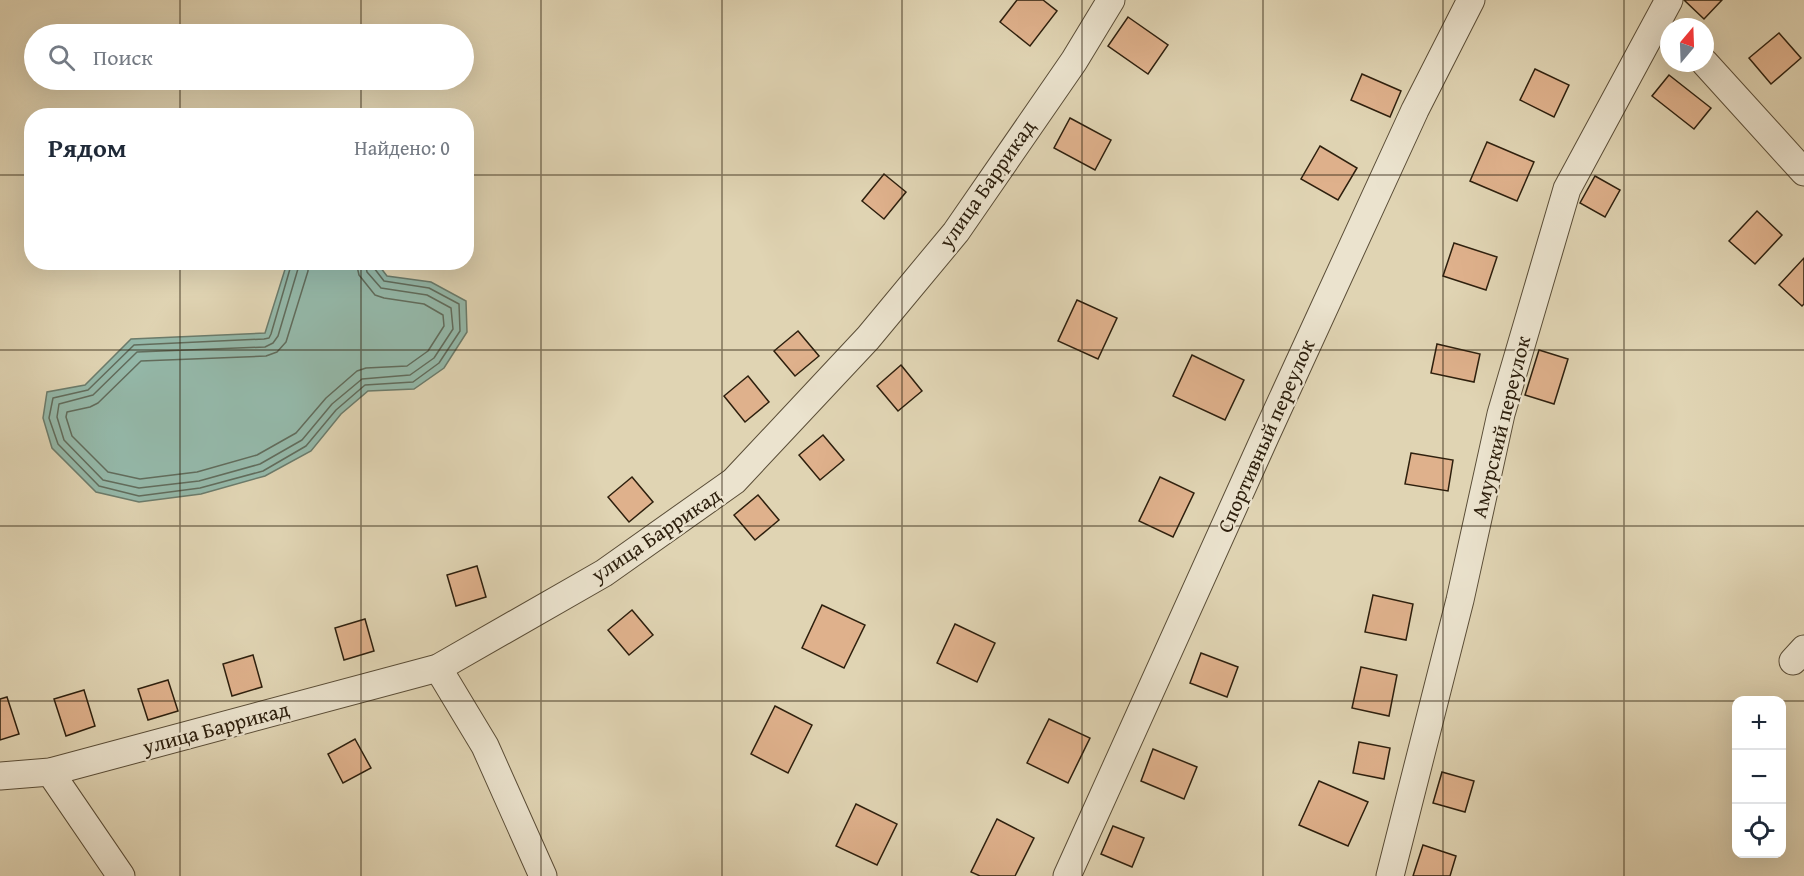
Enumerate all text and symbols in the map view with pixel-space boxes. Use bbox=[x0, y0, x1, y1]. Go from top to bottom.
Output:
north arrow bbox=[1660, 18, 1714, 72]
search box bbox=[24, 24, 474, 90]
icon: search bbox=[45, 41, 78, 74]
text: Поиск bbox=[93, 41, 153, 73]
street label: улица Баррикад bbox=[930, 113, 1043, 255]
text: Рядом bbox=[48, 128, 126, 167]
text: Найдено: 0 bbox=[354, 133, 450, 162]
street label: Амурский переулок bbox=[1463, 333, 1538, 521]
street label: Спортивный переулок bbox=[1209, 334, 1322, 538]
street label: улица Баррикад bbox=[584, 479, 727, 590]
street label: улица Баррикад bbox=[138, 693, 293, 762]
map controls bbox=[1732, 696, 1786, 858]
button: + bbox=[1732, 696, 1786, 750]
button: − bbox=[1732, 750, 1786, 804]
button: locate bbox=[1732, 804, 1786, 858]

